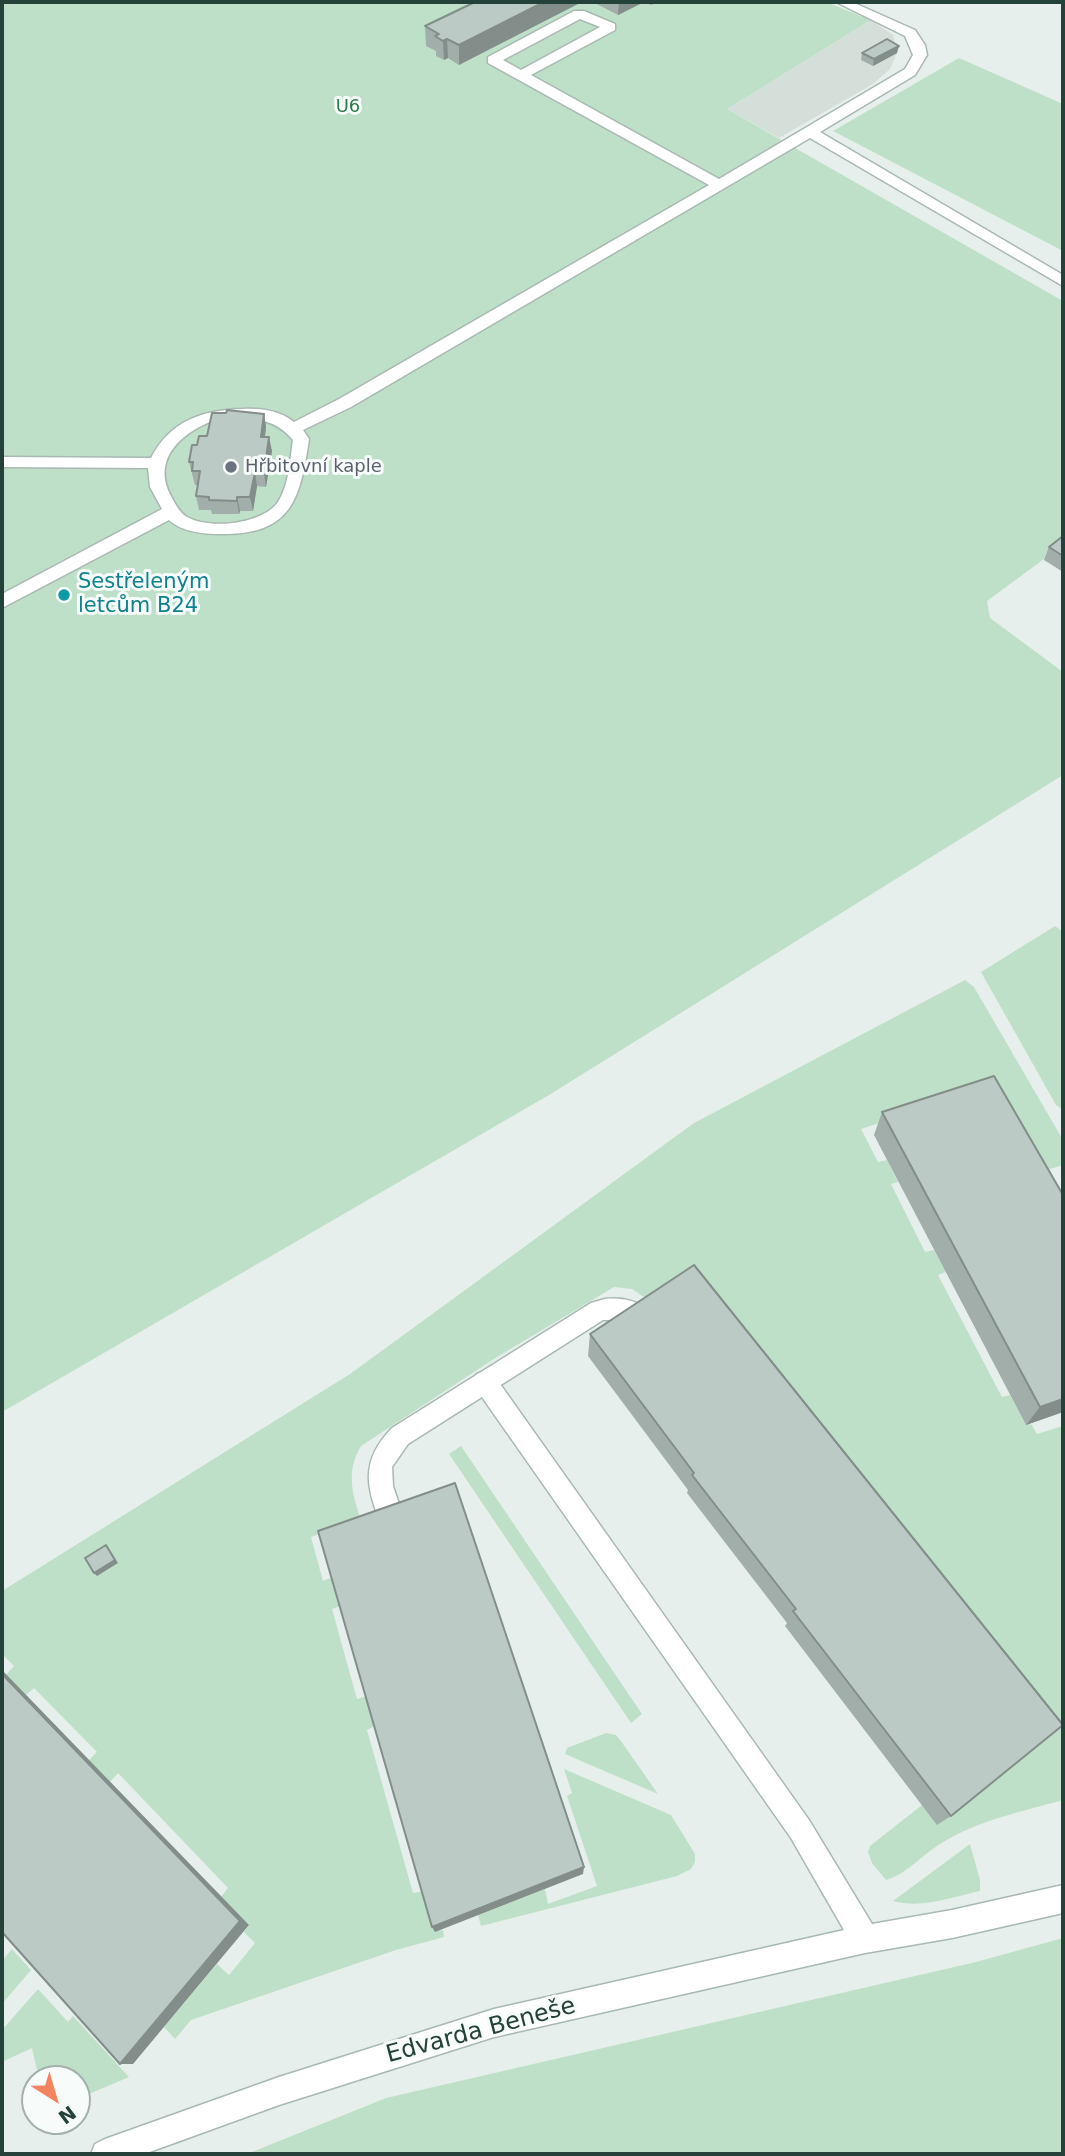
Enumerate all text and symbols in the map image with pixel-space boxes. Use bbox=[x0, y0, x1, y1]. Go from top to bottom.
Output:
park label: U6 bbox=[336, 96, 360, 118]
place label: Hřbitovní kaple bbox=[245, 456, 382, 478]
marker: Hřbitovní kaple bbox=[223, 459, 239, 475]
place label: Sestřeleným letcům B24 bbox=[78, 570, 209, 620]
marker: Sestřeleným letcům B24 bbox=[56, 587, 72, 603]
street label: Edvarda Beneše bbox=[383, 1992, 579, 2070]
north arrow bbox=[21, 2065, 91, 2135]
text: N bbox=[54, 2102, 80, 2129]

